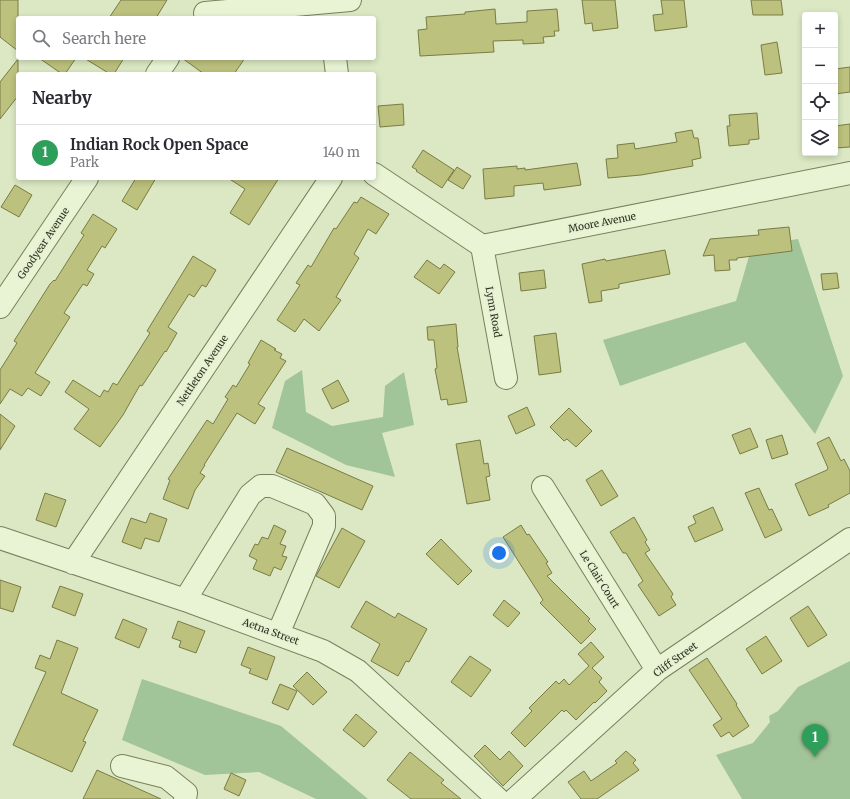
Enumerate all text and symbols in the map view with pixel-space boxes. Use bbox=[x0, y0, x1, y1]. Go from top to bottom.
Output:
map controls bbox=[802, 12, 838, 156]
button: + bbox=[802, 12, 838, 48]
search box bbox=[16, 16, 376, 60]
icon: search bbox=[30, 27, 52, 49]
text: Search here bbox=[62, 29, 146, 48]
button: − bbox=[802, 48, 838, 84]
button: locate bbox=[802, 84, 838, 120]
text: Nearby bbox=[32, 87, 92, 109]
button: layers bbox=[802, 120, 838, 156]
text: Indian Rock Open Space bbox=[70, 135, 248, 154]
text: 1 bbox=[42, 144, 48, 161]
text: 140 m bbox=[323, 144, 360, 161]
text: Park bbox=[70, 154, 99, 171]
street label: Goodyear Avenue bbox=[15, 205, 72, 282]
street label: Moore Avenue bbox=[567, 210, 637, 235]
street label: Lynn Road bbox=[483, 286, 504, 339]
street label: Nettleton Avenue bbox=[174, 332, 231, 408]
your location bbox=[489, 543, 509, 563]
street label: Le Clair Court bbox=[577, 548, 623, 611]
street label: Aetna Street bbox=[240, 615, 301, 648]
street label: Cliff Street bbox=[651, 639, 700, 680]
pin: 1 bbox=[802, 724, 828, 757]

